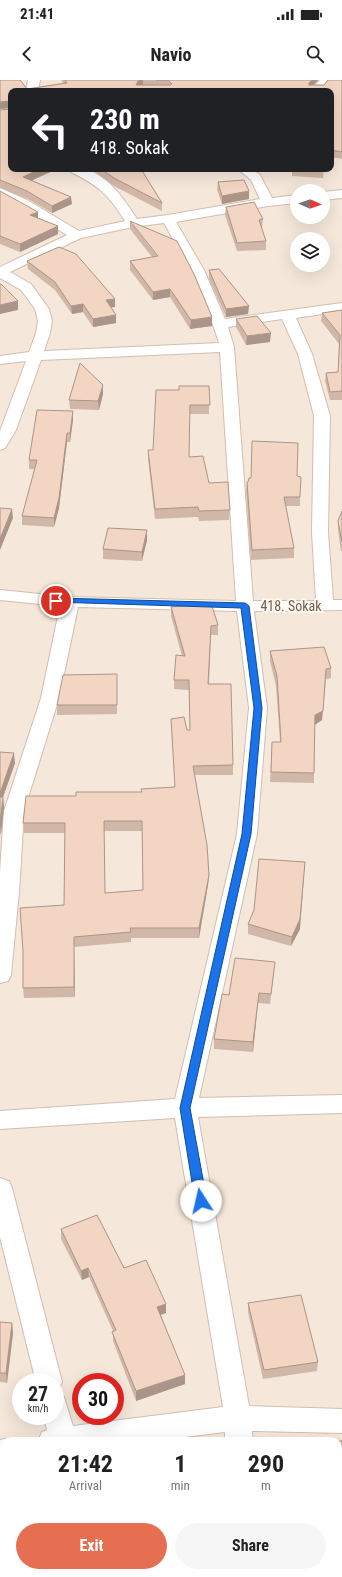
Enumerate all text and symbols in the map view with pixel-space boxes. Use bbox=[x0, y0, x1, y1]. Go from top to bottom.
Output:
text: 21:41 bbox=[20, 5, 54, 23]
icon: back bbox=[16, 43, 38, 65]
icon: search bbox=[304, 43, 326, 65]
text: Navio bbox=[151, 44, 191, 65]
text: 230 m bbox=[90, 103, 160, 136]
icon: left bbox=[24, 104, 76, 156]
text: 418. Sokak bbox=[90, 137, 169, 158]
north arrow bbox=[290, 184, 330, 224]
map controls bbox=[290, 184, 330, 272]
button: layers bbox=[290, 232, 330, 272]
pin bbox=[39, 584, 73, 618]
icon: arrive bbox=[45, 590, 67, 612]
street label: 418. Sokak bbox=[260, 598, 322, 614]
position arrow bbox=[180, 1180, 222, 1222]
speed limit sign: 30 bbox=[72, 1373, 124, 1425]
text: 27 bbox=[28, 1382, 48, 1406]
text: km/h bbox=[28, 1403, 48, 1414]
text: 21:42 bbox=[58, 1450, 113, 1478]
text: 1 bbox=[174, 1450, 186, 1478]
text: 290 bbox=[248, 1450, 284, 1478]
text: Arrival bbox=[69, 1478, 102, 1493]
text: min bbox=[171, 1478, 190, 1493]
text: m bbox=[261, 1478, 271, 1493]
button: Exit bbox=[16, 1523, 167, 1569]
button: Share bbox=[175, 1523, 326, 1569]

